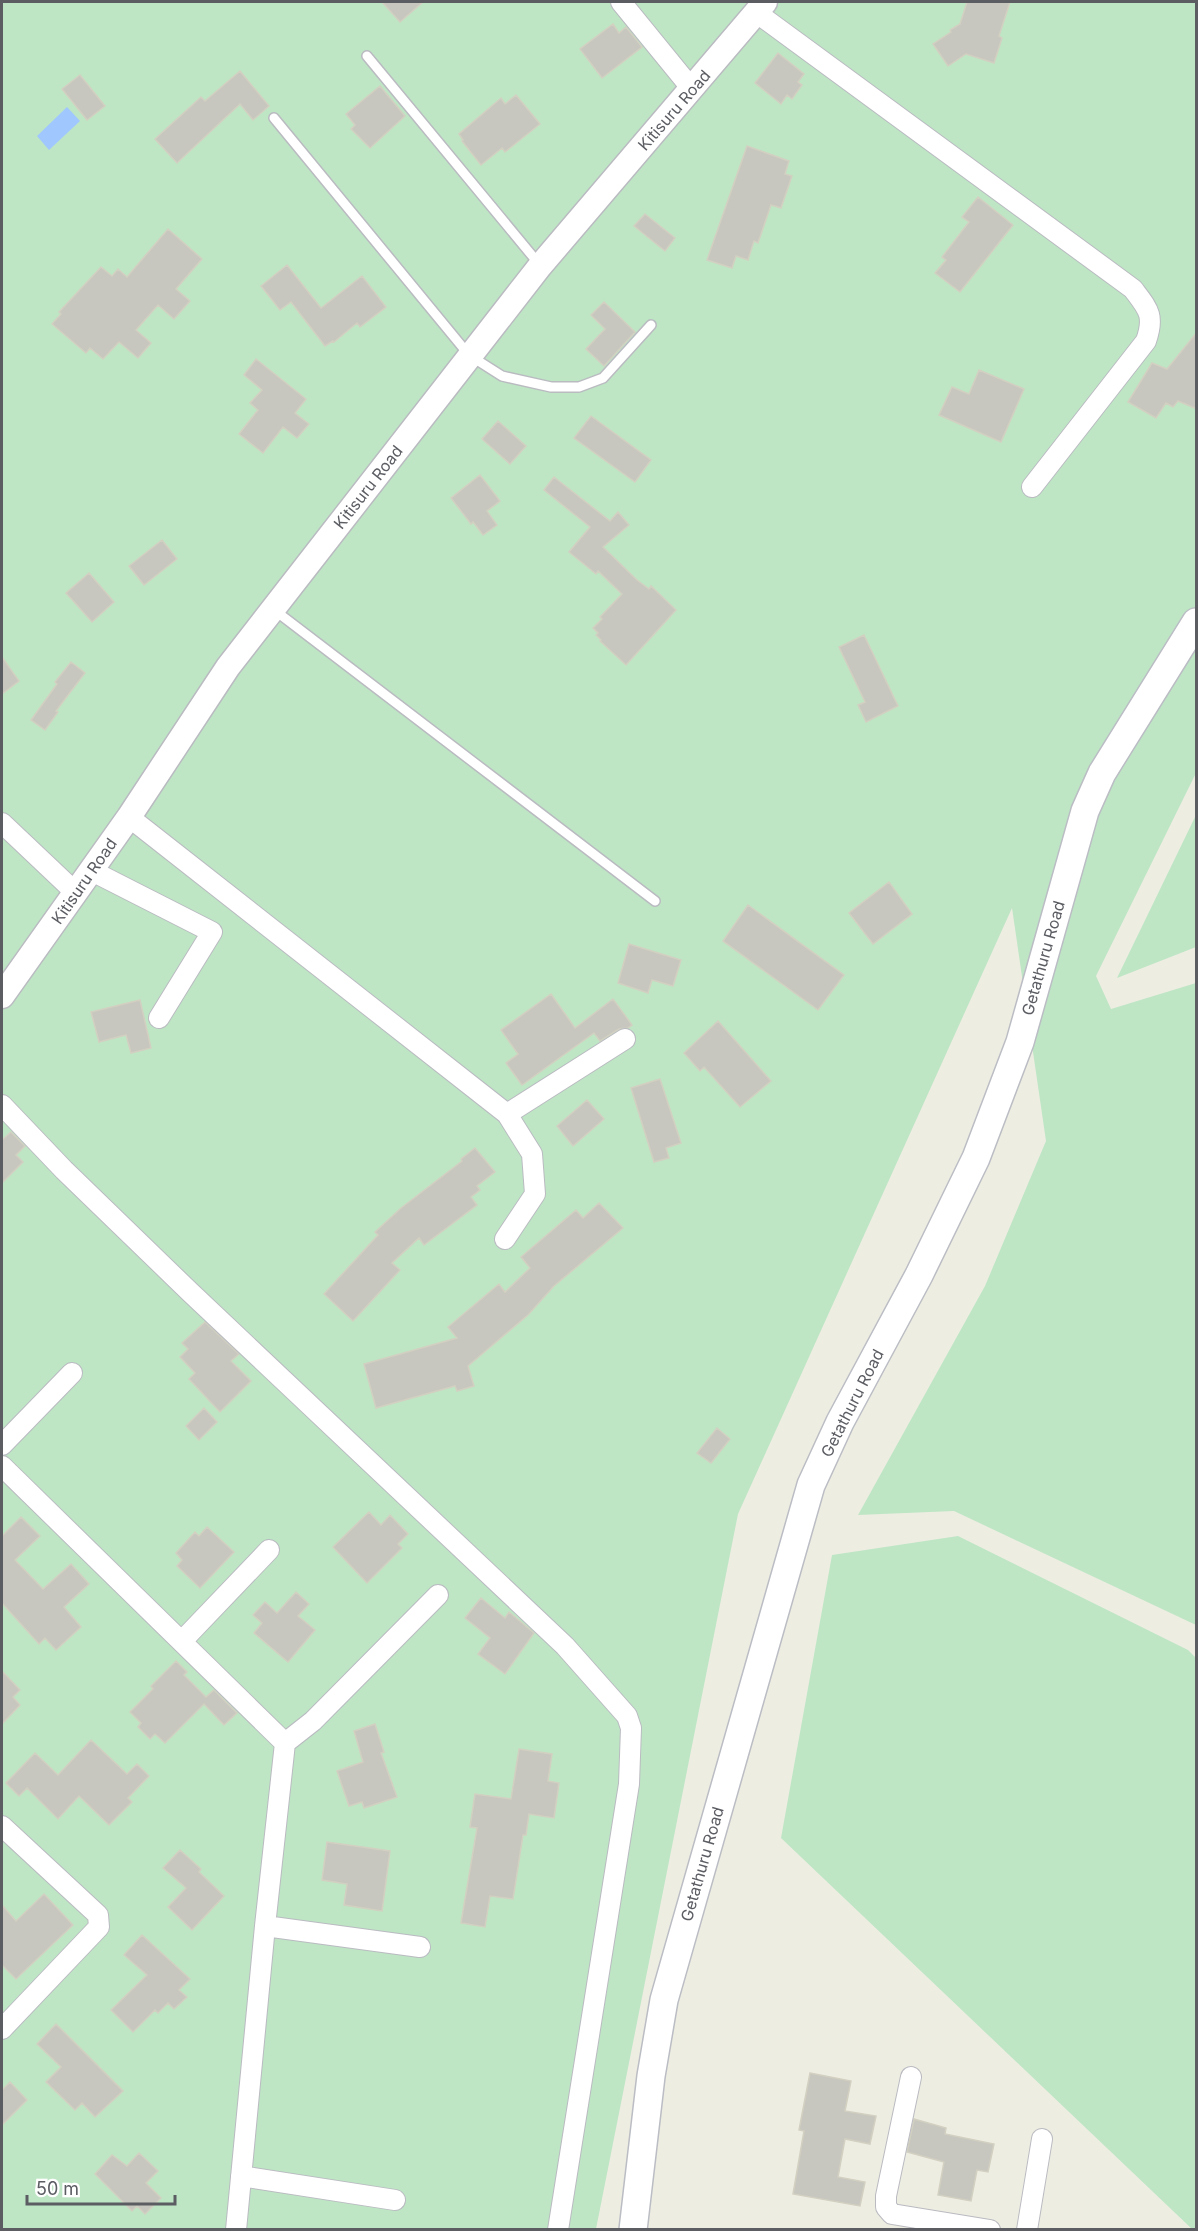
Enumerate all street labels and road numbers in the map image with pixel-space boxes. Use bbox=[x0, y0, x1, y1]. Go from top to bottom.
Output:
street label: Kitisuru Road bbox=[633, 66, 715, 154]
street label: Kitisuru Road bbox=[329, 441, 407, 533]
street label: Kitisuru Road bbox=[47, 834, 121, 928]
street label: Getathuru Road bbox=[1017, 898, 1069, 1018]
street label: Getathuru Road bbox=[816, 1346, 888, 1460]
street label: Getathuru Road bbox=[676, 1804, 728, 1924]

